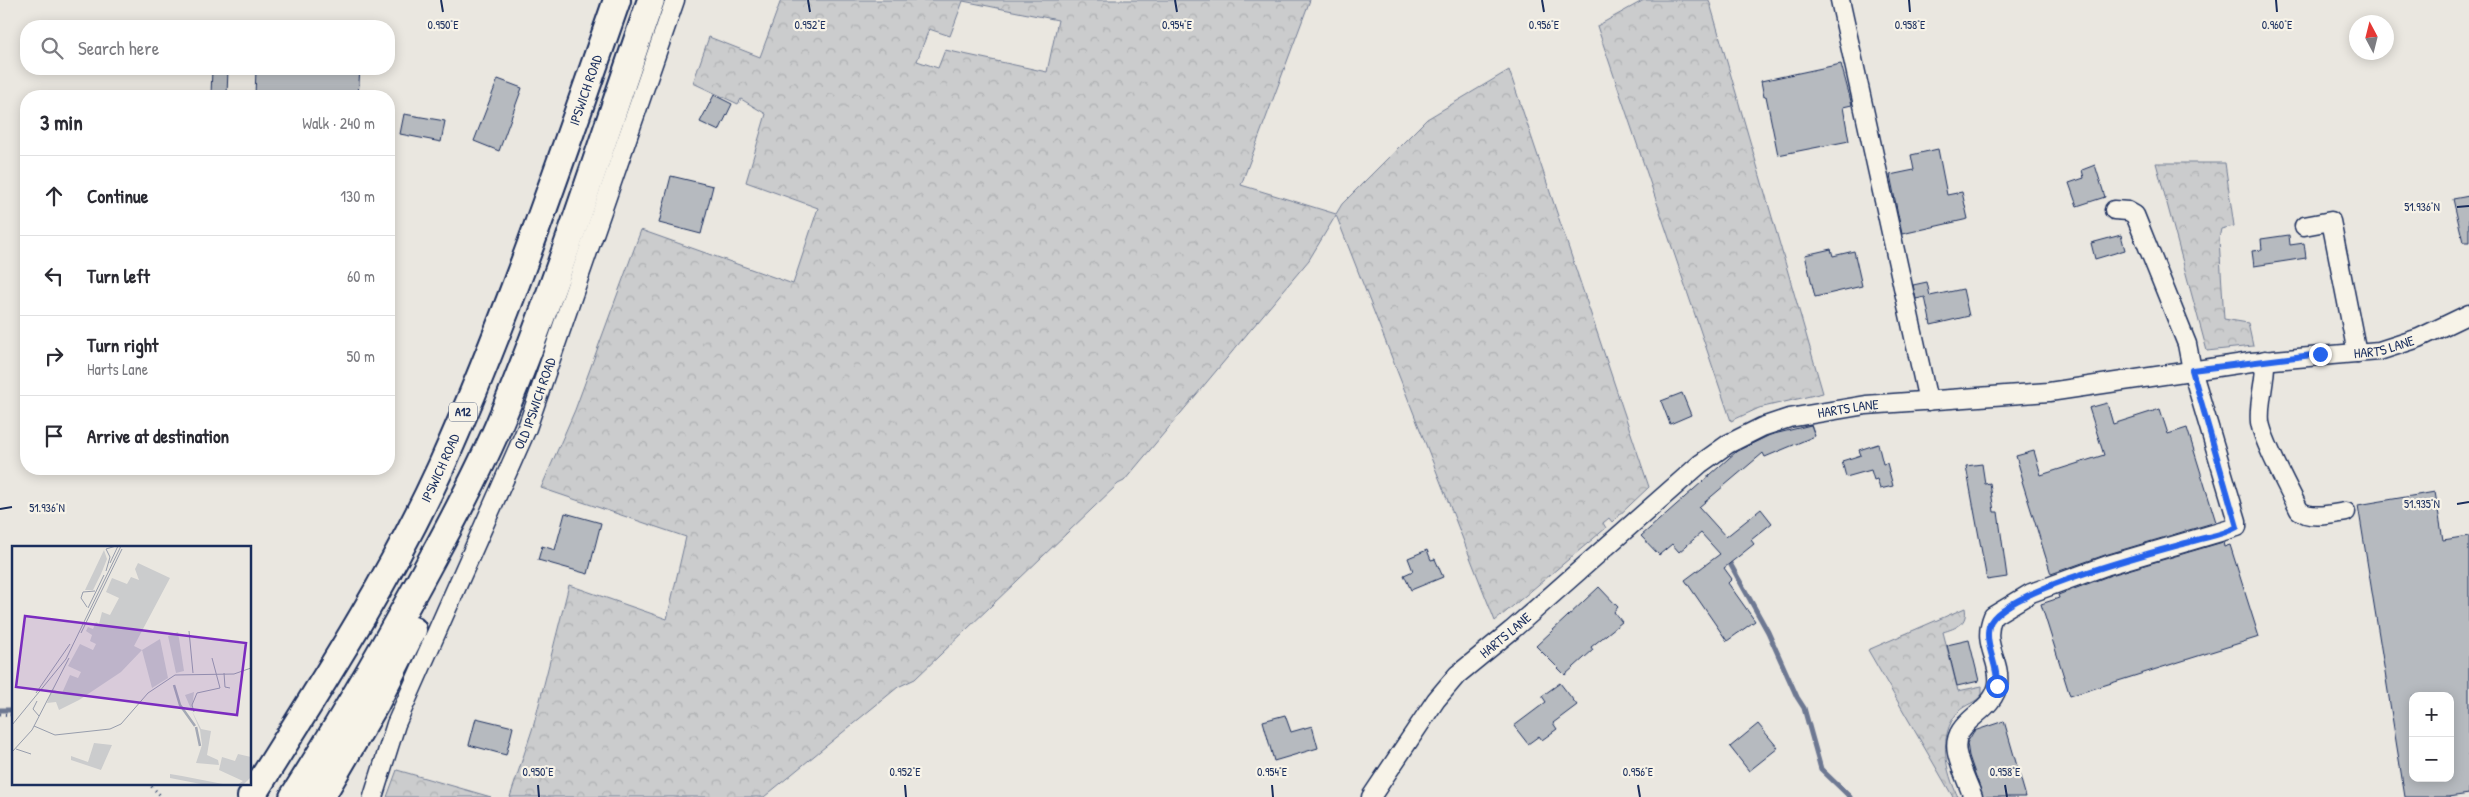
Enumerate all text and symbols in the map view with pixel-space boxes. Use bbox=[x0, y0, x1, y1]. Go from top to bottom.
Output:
north arrow bbox=[2349, 15, 2394, 60]
text: 0.950°E bbox=[428, 16, 459, 33]
text: 0.952°E bbox=[794, 16, 826, 33]
text: 0.954°E bbox=[1162, 16, 1193, 33]
text: 0.956°E bbox=[1529, 16, 1560, 33]
text: 0.958°E bbox=[1895, 16, 1926, 33]
text: 0.960°E bbox=[2262, 16, 2293, 33]
search box bbox=[20, 20, 395, 75]
icon: search bbox=[38, 34, 66, 62]
text: Search here bbox=[78, 35, 159, 61]
street label: IPSWICH ROAD bbox=[564, 52, 606, 128]
text: 3 min bbox=[40, 108, 83, 137]
text: Walk · 240 m bbox=[302, 112, 375, 134]
icon: ahead bbox=[40, 182, 68, 210]
text: Continue bbox=[87, 183, 148, 209]
text: 130 m bbox=[340, 185, 375, 207]
text: 51.936°N bbox=[2404, 198, 2440, 215]
icon: left bbox=[40, 262, 68, 290]
text: Turn left bbox=[87, 263, 150, 289]
text: 60 m bbox=[347, 265, 375, 287]
street label: HARTS LANE bbox=[2353, 330, 2416, 362]
text: Turn right bbox=[87, 332, 158, 358]
icon: right bbox=[40, 342, 68, 370]
route end bbox=[2309, 343, 2332, 366]
text: 50 m bbox=[347, 345, 375, 367]
street label: OLD IPSWICH ROAD bbox=[509, 354, 560, 452]
text: Harts Lane bbox=[87, 358, 148, 380]
street label: HARTS LANE bbox=[1816, 394, 1879, 422]
road number: A12 bbox=[449, 402, 477, 422]
icon: arrive bbox=[40, 422, 68, 450]
text: Arrive at destination bbox=[87, 423, 229, 449]
street label: IPSWICH ROAD bbox=[416, 430, 464, 505]
text: 51.935°N bbox=[2404, 495, 2440, 512]
text: 51.936°N bbox=[29, 499, 65, 516]
inset map bbox=[12, 546, 251, 784]
street label: HARTS LANE bbox=[1475, 608, 1535, 662]
route start bbox=[1986, 675, 2009, 698]
map controls bbox=[2409, 692, 2454, 782]
button: + bbox=[2409, 692, 2454, 737]
button: − bbox=[2409, 737, 2454, 782]
text: 0.950°E bbox=[523, 763, 554, 780]
text: 0.952°E bbox=[889, 763, 921, 780]
text: 0.954°E bbox=[1257, 763, 1288, 780]
text: 0.956°E bbox=[1623, 763, 1654, 780]
text: 0.958°E bbox=[1990, 763, 2021, 780]

